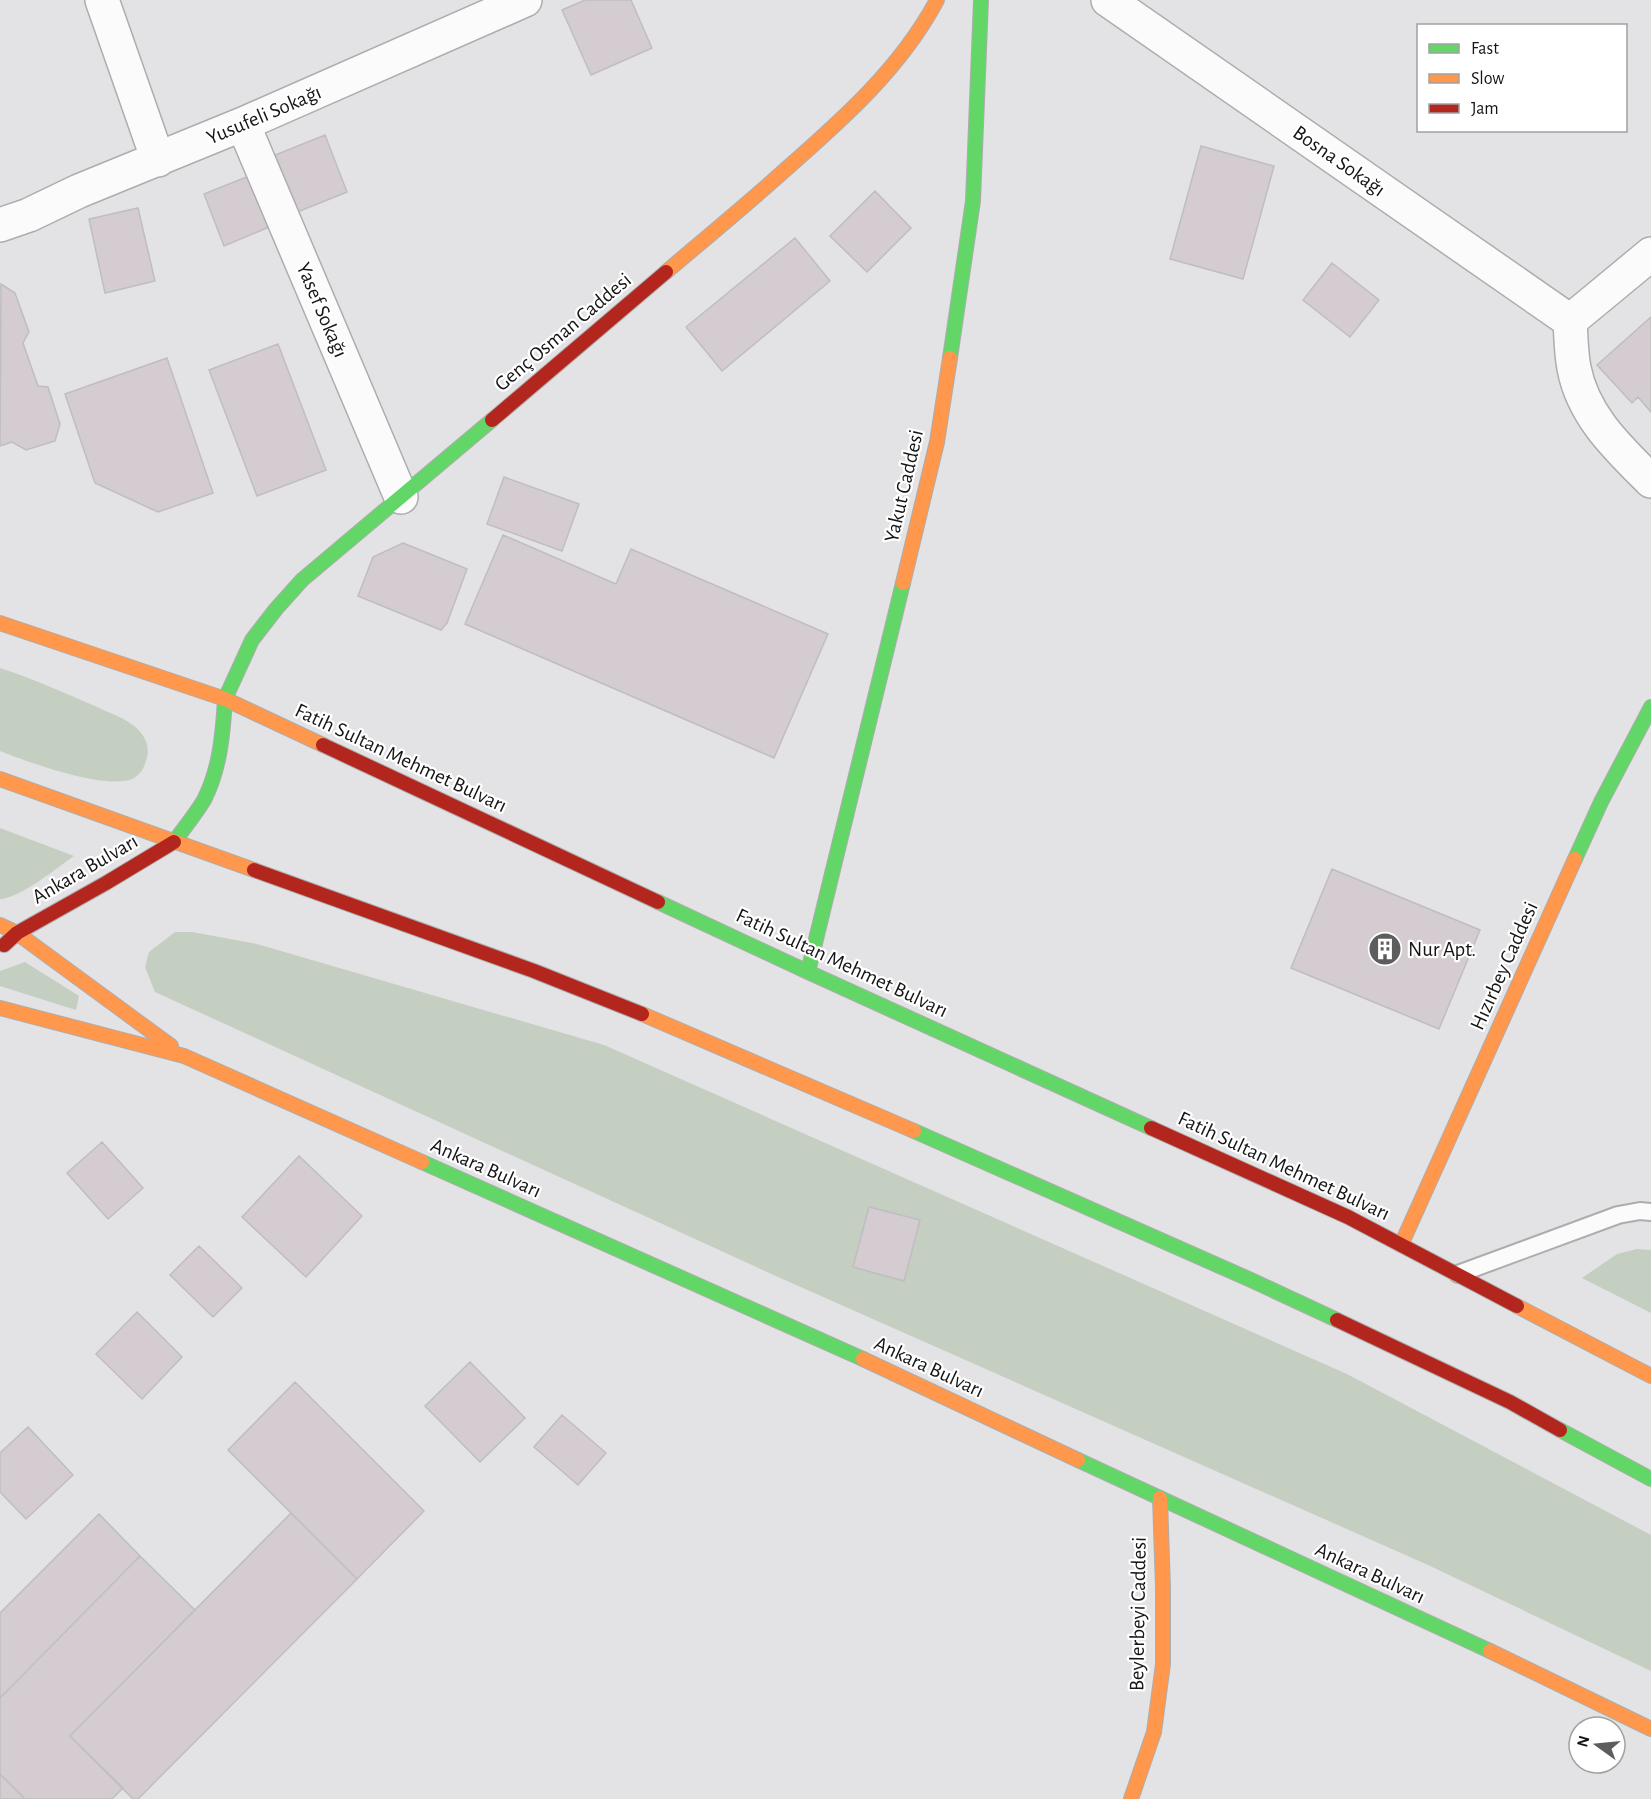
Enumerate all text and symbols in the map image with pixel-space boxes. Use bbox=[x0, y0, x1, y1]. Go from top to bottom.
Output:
legend bbox=[1417, 24, 1627, 132]
text: Fast bbox=[1471, 40, 1499, 58]
text: Slow bbox=[1471, 70, 1504, 88]
street label: Yusufeli Sokağı bbox=[204, 81, 324, 149]
text: Jam bbox=[1471, 100, 1499, 118]
street label: Bosna Sokağı bbox=[1289, 122, 1389, 200]
street label: Yasef Sokağı bbox=[293, 260, 351, 360]
street label: Genç Osman Caddesi bbox=[491, 269, 635, 395]
street label: Yakut Caddesi bbox=[881, 428, 927, 544]
street label: Fatih Sultan Mehmet Bulvarı bbox=[292, 700, 510, 816]
street label: Ankara Bulvarı bbox=[29, 830, 141, 908]
street label: Hızırbey Caddesi bbox=[1466, 899, 1542, 1033]
street label: Fatih Sultan Mehmet Bulvarı bbox=[733, 905, 951, 1021]
building icon: Nur Apt. bbox=[1367, 931, 1403, 967]
place label: Nur Apt. bbox=[1408, 939, 1476, 960]
street label: Fatih Sultan Mehmet Bulvarı bbox=[1175, 1108, 1393, 1224]
street label: Ankara Bulvarı bbox=[428, 1134, 544, 1202]
street label: Ankara Bulvarı bbox=[871, 1333, 987, 1401]
street label: Beylerbeyi Caddesi bbox=[1126, 1537, 1150, 1691]
street label: Ankara Bulvarı bbox=[1312, 1539, 1428, 1607]
north arrow bbox=[1567, 1715, 1627, 1775]
text: N bbox=[1574, 1734, 1593, 1749]

